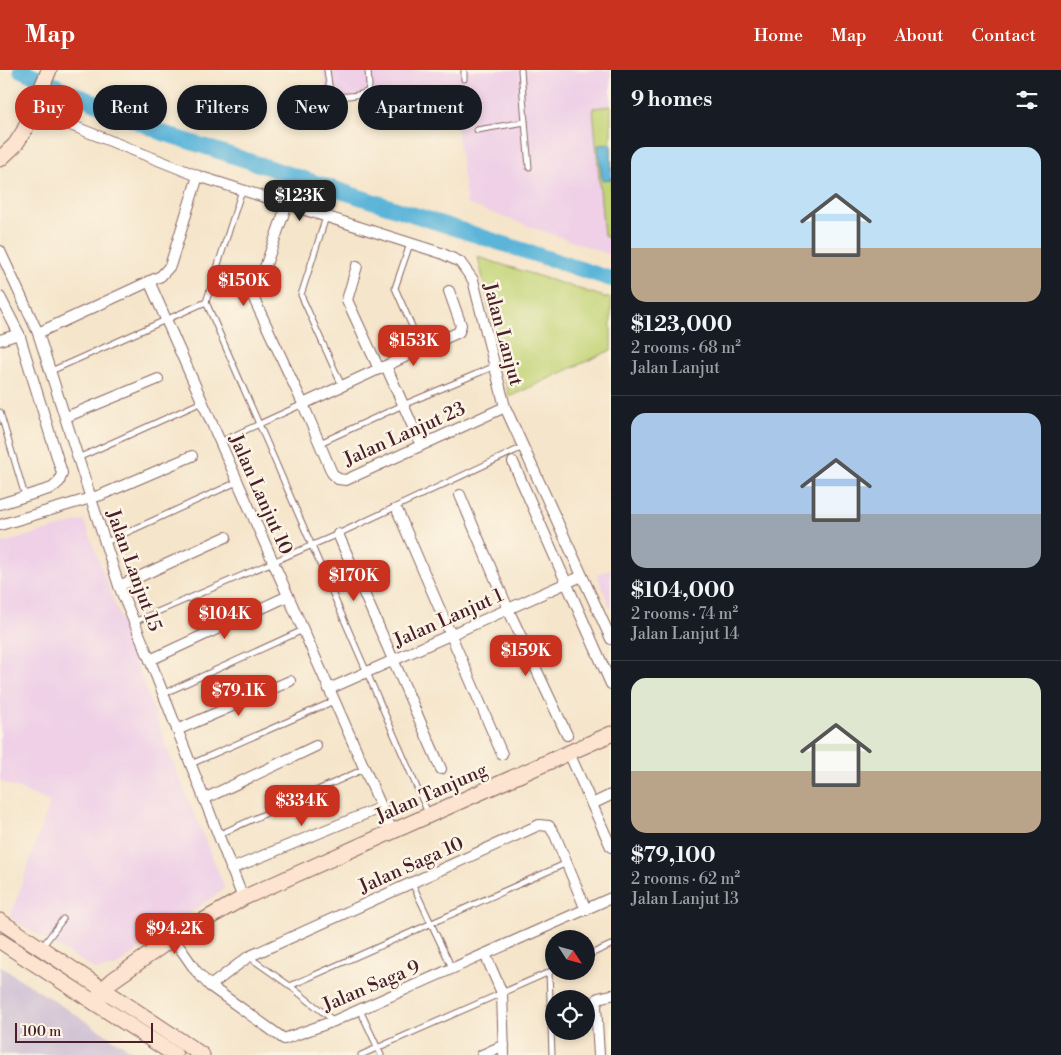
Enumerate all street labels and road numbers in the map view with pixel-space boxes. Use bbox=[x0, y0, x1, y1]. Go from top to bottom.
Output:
street label: Jalan Lanjut bbox=[478, 279, 528, 389]
street label: Jalan Lanjut 23 bbox=[339, 396, 469, 472]
street label: Jalan Lanjut 10 bbox=[223, 429, 298, 558]
street label: Jalan Lanjut 15 bbox=[101, 505, 167, 635]
street label: Jalan Lanjut 1 bbox=[389, 583, 507, 653]
street label: Jalan Tanjung bbox=[371, 758, 491, 829]
street label: Jalan Saga 10 bbox=[354, 831, 468, 899]
street label: Jalan Saga 9 bbox=[318, 955, 424, 1018]

